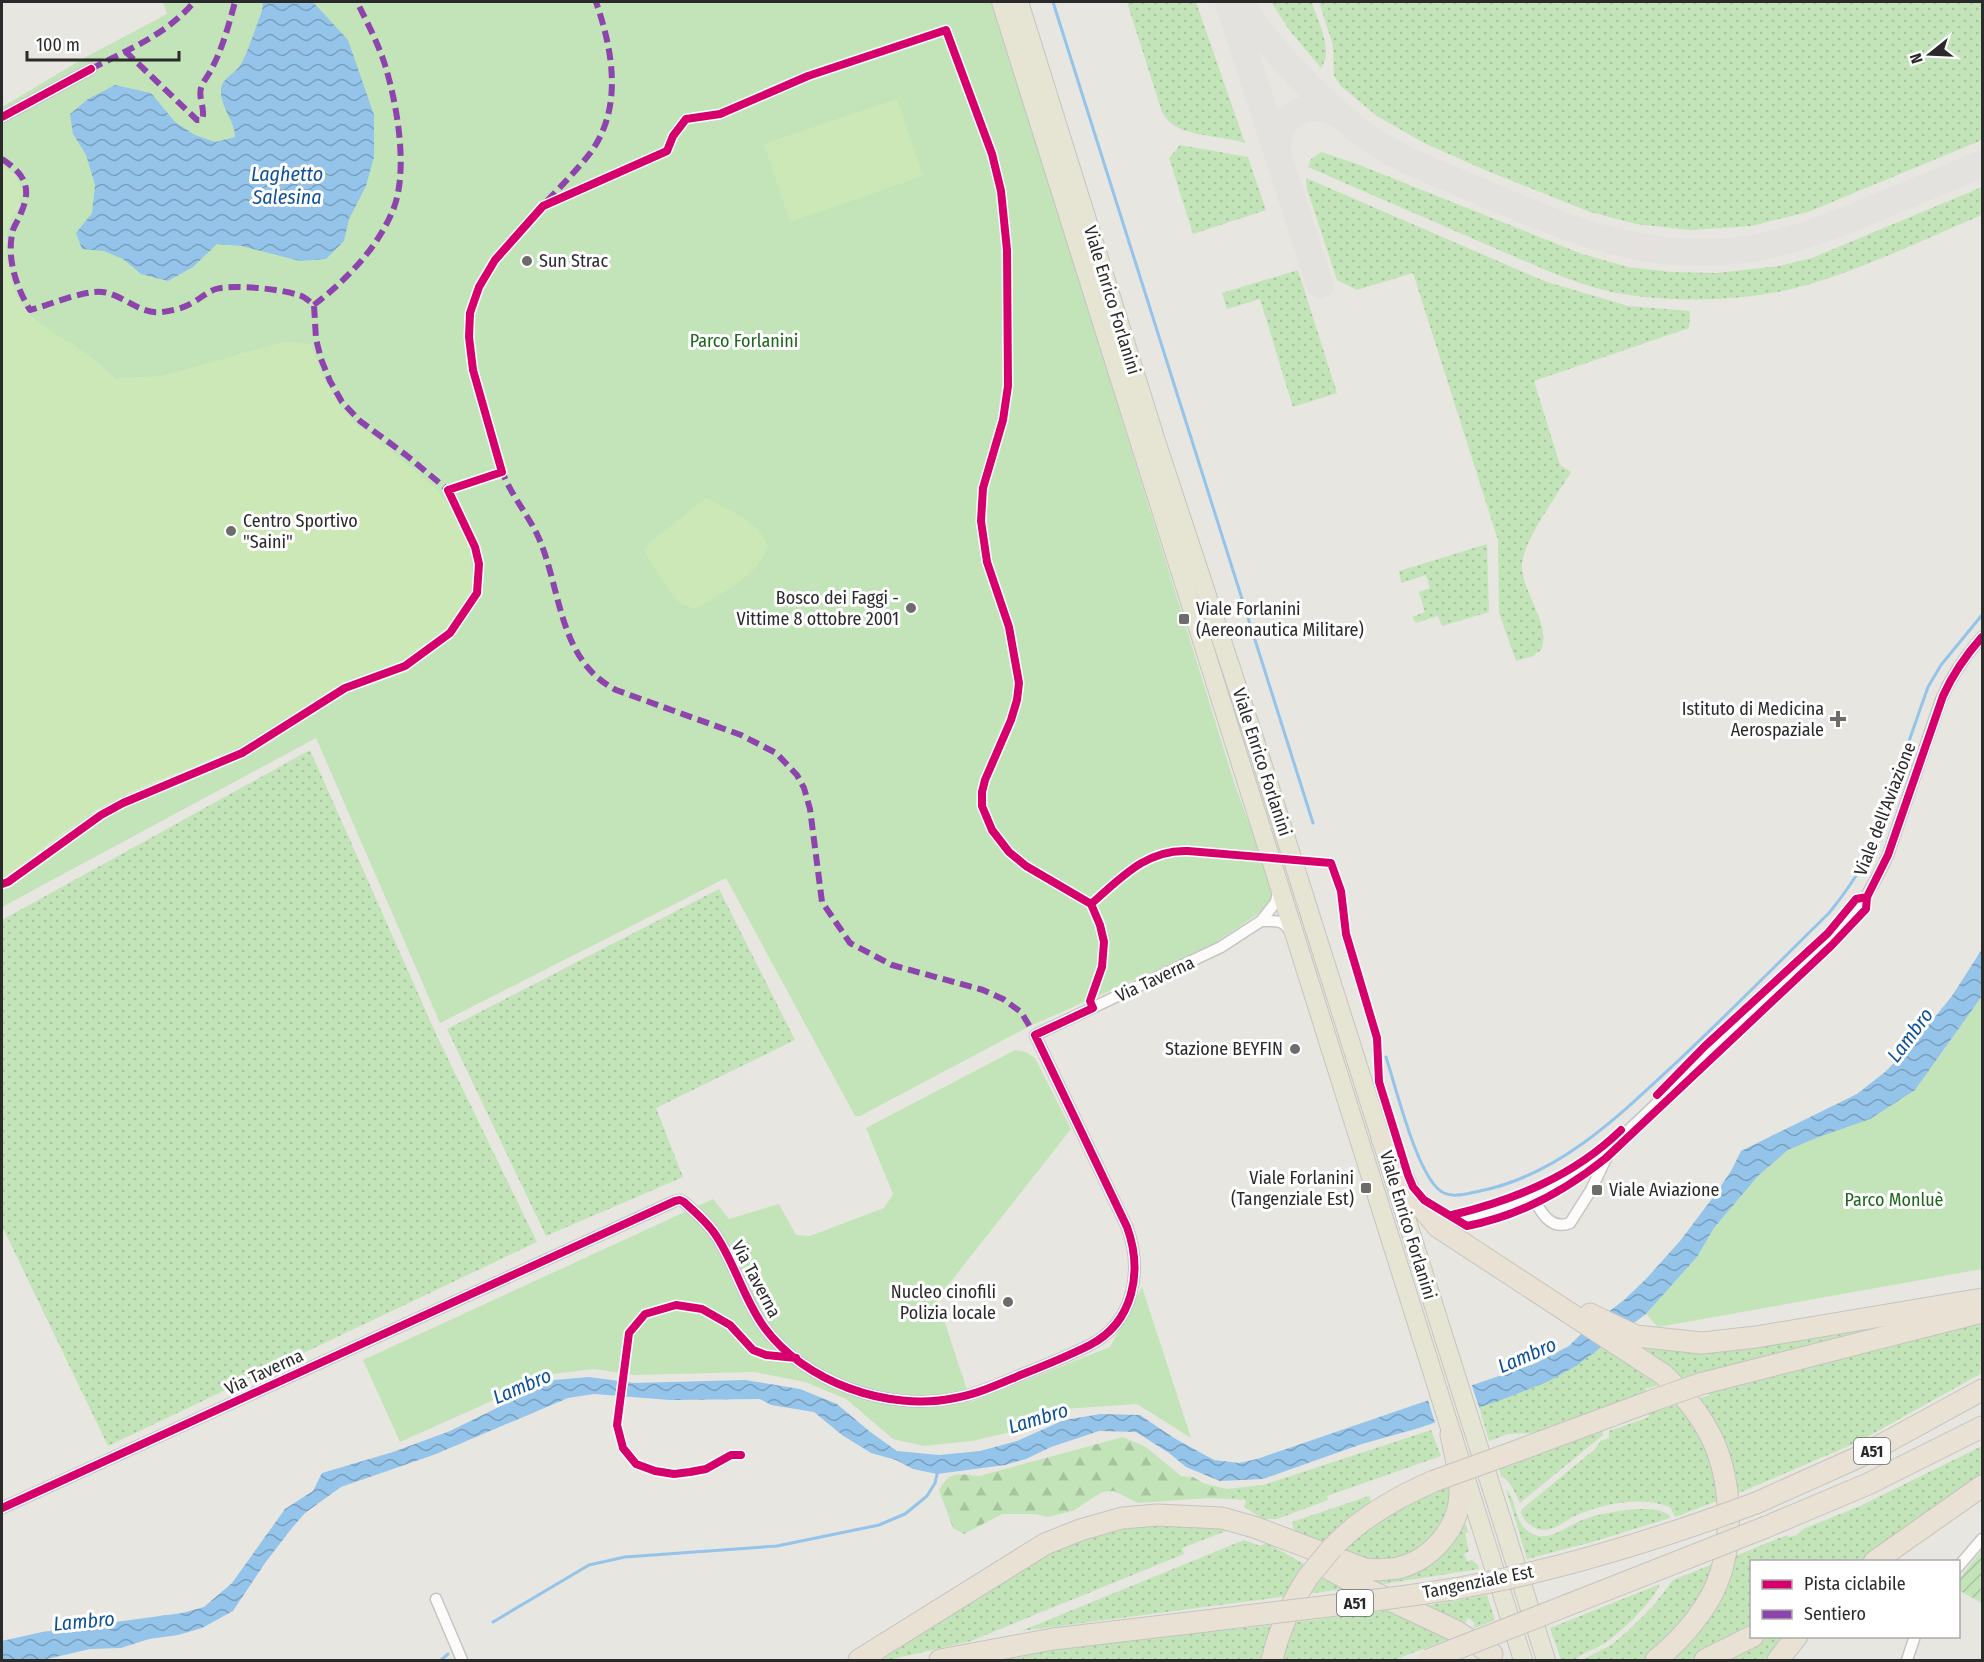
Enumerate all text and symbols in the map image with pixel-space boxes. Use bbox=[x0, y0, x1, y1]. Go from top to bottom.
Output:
scale bar bbox=[27, 24, 178, 62]
north arrow bbox=[1900, 24, 1960, 84]
text: 100 m bbox=[36, 34, 80, 56]
text: N bbox=[1906, 51, 1927, 66]
water label: Laghetto Salesina bbox=[251, 162, 323, 209]
street label: Viale Enrico Forlanini bbox=[1079, 223, 1145, 377]
place label: Sun Strac bbox=[539, 250, 608, 272]
marker: Sun Strac bbox=[520, 254, 534, 268]
park label: Parco Forlanini bbox=[690, 330, 798, 352]
place label: Centro Sportivo "Saini" bbox=[243, 510, 358, 553]
marker: Centro Sportivo "Saini" bbox=[224, 524, 238, 538]
place label: Bosco dei Faggi - Vittime 8 ottobre 2001 bbox=[737, 587, 899, 630]
place label: Viale Forlanini (Aereonautica Militare) bbox=[1196, 598, 1364, 641]
marker: Bosco dei Faggi - Vittime 8 ottobre 2001 bbox=[904, 601, 918, 615]
marker: Viale Forlanini (Aereonautica Militare) bbox=[1177, 612, 1191, 626]
street label: Viale Enrico Forlanini bbox=[1228, 685, 1296, 839]
place label: Istituto di Medicina Aerospaziale bbox=[1682, 698, 1824, 741]
marker: Istituto di Medicina Aerospaziale bbox=[1829, 710, 1847, 728]
street label: Viale dell'Aviazione bbox=[1849, 739, 1921, 879]
street label: Via Taverna bbox=[1112, 951, 1198, 1007]
water label: Lambro bbox=[1882, 1003, 1938, 1067]
place label: Stazione BEYFIN bbox=[1165, 1038, 1283, 1060]
marker: Stazione BEYFIN bbox=[1288, 1042, 1302, 1056]
street label: Viale Enrico Forlanini bbox=[1375, 1148, 1441, 1302]
place label: Viale Forlanini (Tangenziale Est) bbox=[1231, 1167, 1354, 1210]
place label: Viale Aviazione bbox=[1609, 1179, 1720, 1201]
marker: Viale Forlanini (Tangenziale Est) bbox=[1359, 1181, 1373, 1195]
marker: Viale Aviazione bbox=[1590, 1183, 1604, 1197]
park label: Parco Monluè bbox=[1845, 1189, 1944, 1211]
street label: Via Taverna bbox=[727, 1237, 786, 1321]
place label: Nucleo cinofili Polizia locale bbox=[891, 1281, 996, 1324]
marker: Nucleo cinofili Polizia locale bbox=[1001, 1295, 1015, 1309]
water label: Lambro bbox=[1494, 1332, 1560, 1378]
street label: Via Taverna bbox=[221, 1344, 307, 1400]
water label: Lambro bbox=[489, 1363, 555, 1409]
water label: Lambro bbox=[1005, 1398, 1071, 1438]
road number: A51 bbox=[1854, 1438, 1890, 1464]
street label: Tangenziale Est bbox=[1421, 1560, 1535, 1604]
legend bbox=[1750, 1560, 1960, 1638]
text: Pista ciclabile bbox=[1804, 1573, 1906, 1595]
road number: A51 bbox=[1337, 1590, 1373, 1616]
text: Sentiero bbox=[1804, 1603, 1866, 1625]
water label: Lambro bbox=[52, 1606, 116, 1636]

